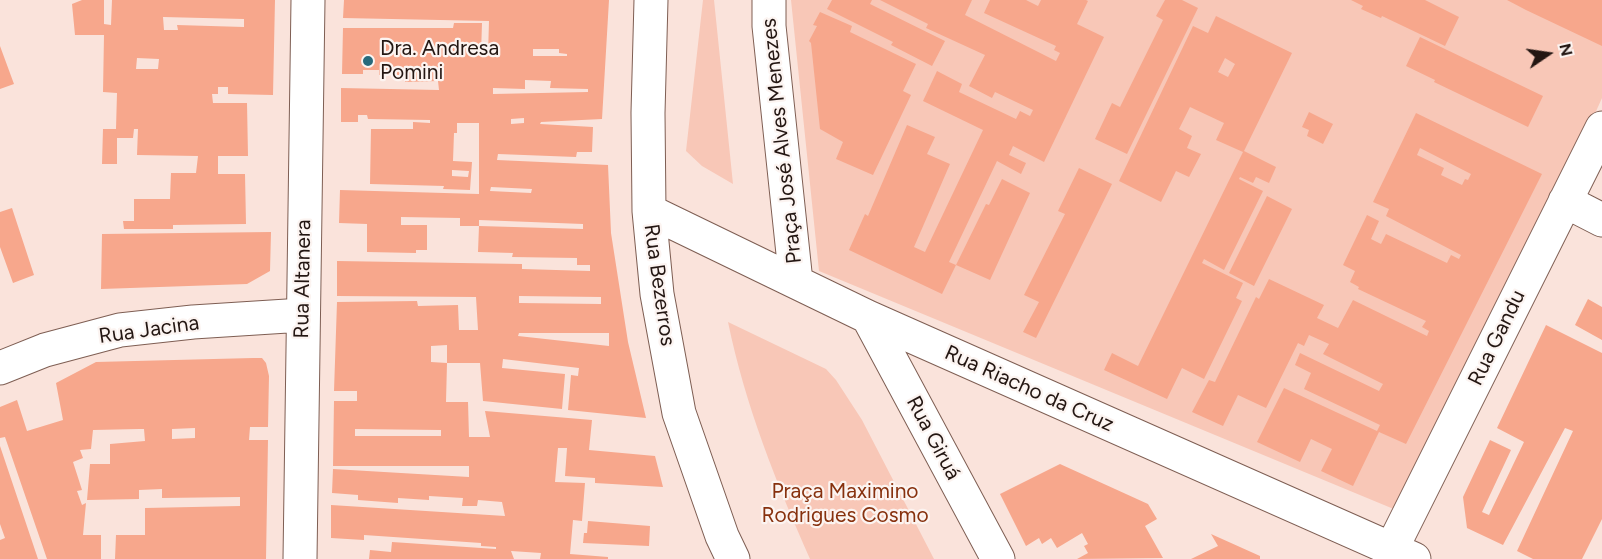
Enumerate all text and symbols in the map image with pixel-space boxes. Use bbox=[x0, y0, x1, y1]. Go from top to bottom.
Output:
street label: Praça José Alves Menezes bbox=[757, 17, 807, 265]
north arrow bbox=[1518, 24, 1578, 84]
place label: Dra. Andresa Pomini bbox=[380, 36, 499, 86]
text: N bbox=[1555, 42, 1577, 58]
marker: Dra. Andresa Pomini bbox=[361, 54, 375, 68]
street label: Rua Altanera bbox=[289, 219, 317, 339]
street label: Rua Bezerros bbox=[638, 222, 680, 348]
street label: Rua Gandu bbox=[1463, 286, 1531, 390]
street label: Rua Jacina bbox=[97, 310, 201, 350]
street label: Rua Riacho da Cruz bbox=[941, 340, 1117, 438]
street label: Rua Giruá bbox=[900, 392, 966, 484]
park label: Praça Maximino Rodrigues Cosmo bbox=[761, 479, 929, 529]

